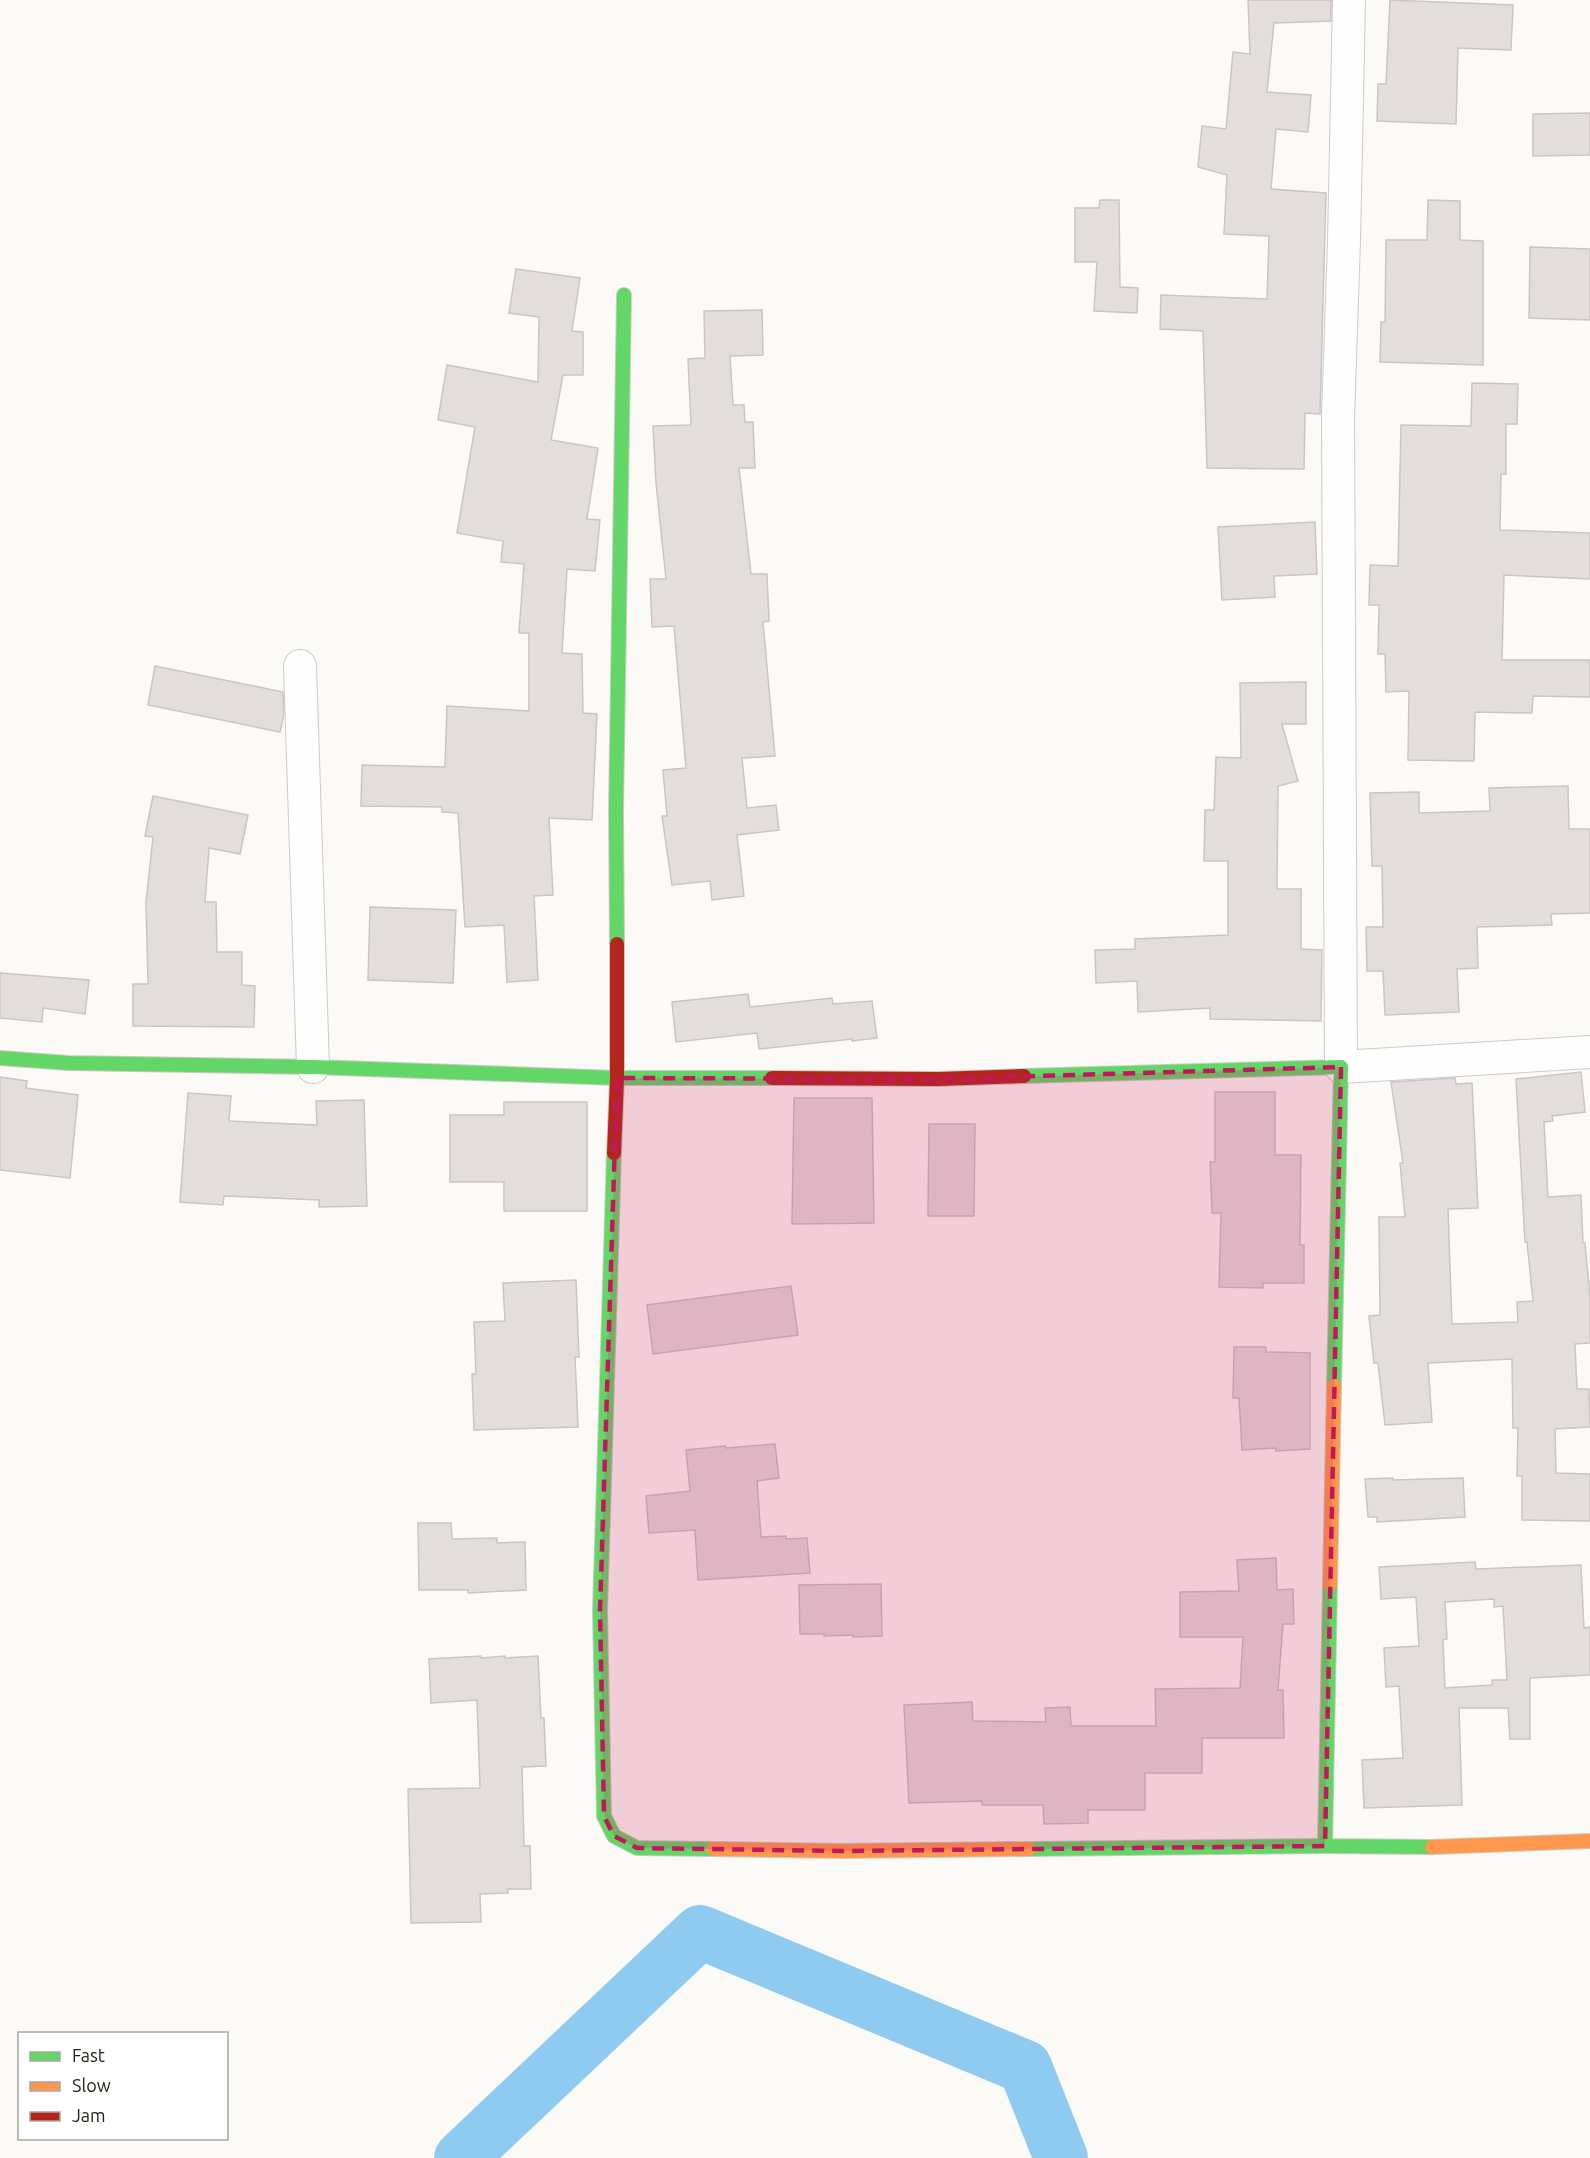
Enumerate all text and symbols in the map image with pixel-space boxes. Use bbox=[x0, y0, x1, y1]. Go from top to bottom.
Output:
legend bbox=[18, 2032, 228, 2140]
text: Fast bbox=[72, 2045, 105, 2065]
text: Slow bbox=[72, 2075, 111, 2095]
text: Jam bbox=[72, 2105, 106, 2125]

